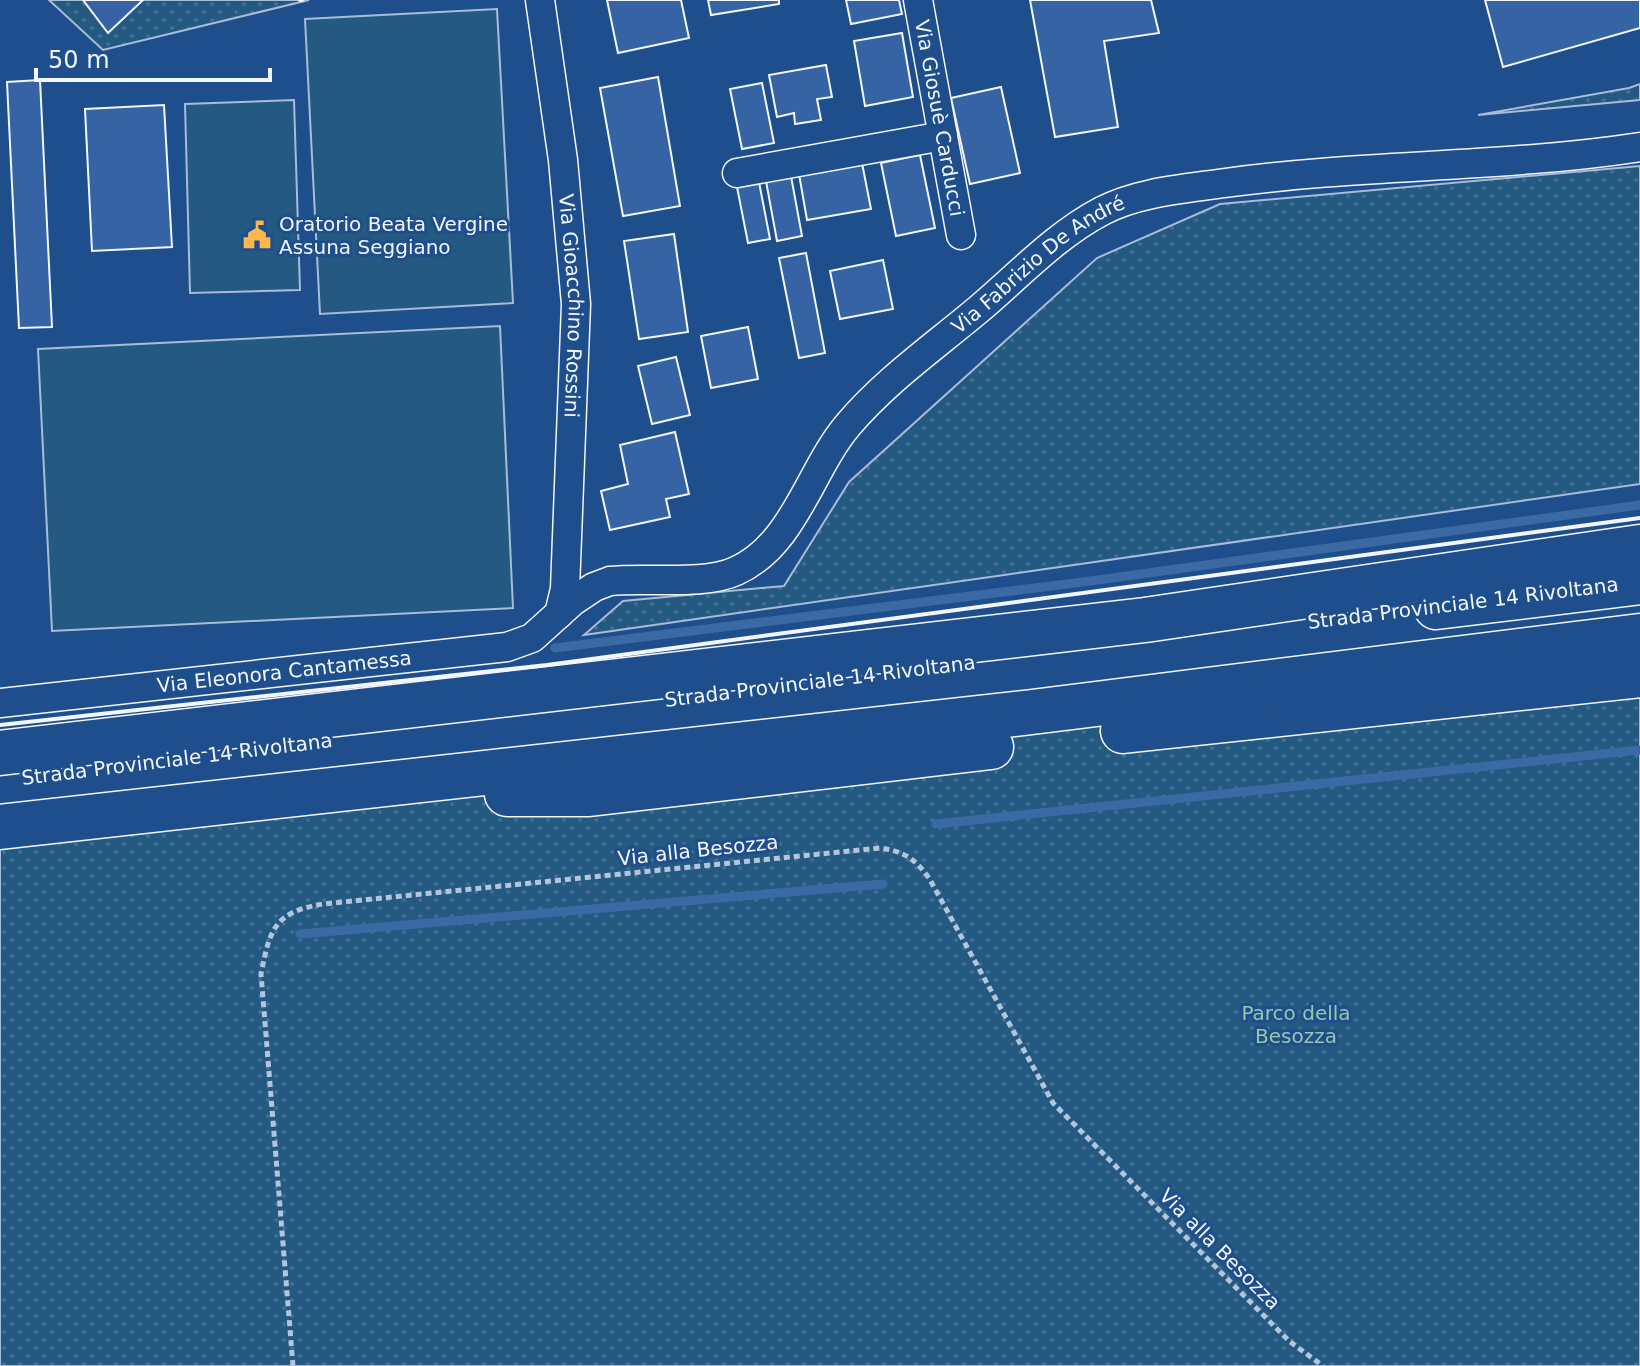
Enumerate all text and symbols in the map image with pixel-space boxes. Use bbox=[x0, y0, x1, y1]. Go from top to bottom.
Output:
street label: Via Giosuè Carducci bbox=[910, 18, 969, 218]
scale bar bbox=[36, 32, 270, 82]
text: 50 m bbox=[48, 46, 110, 74]
street label: Via Fabrizio De André bbox=[947, 190, 1128, 339]
street label: Via Gioacchino Rossini bbox=[554, 193, 588, 418]
place label: Oratorio Beata Vergine Assuna Seggiano bbox=[279, 212, 508, 259]
public building icon: Oratorio Beata Vergine Assuna Seggiano bbox=[242, 220, 272, 250]
street label: Strada Provinciale 14 Rivoltana bbox=[1306, 572, 1620, 634]
street label: Via Eleonora Cantamessa bbox=[156, 646, 413, 698]
street label: Strada Provinciale 14 Rivoltana bbox=[663, 650, 977, 712]
street label: Strada Provinciale 14 Rivoltana bbox=[20, 728, 334, 790]
street label: Via alla Besozza bbox=[617, 830, 779, 870]
park label: Parco della Besozza bbox=[1241, 1001, 1351, 1048]
street label: Via alla Besozza bbox=[1154, 1183, 1286, 1315]

